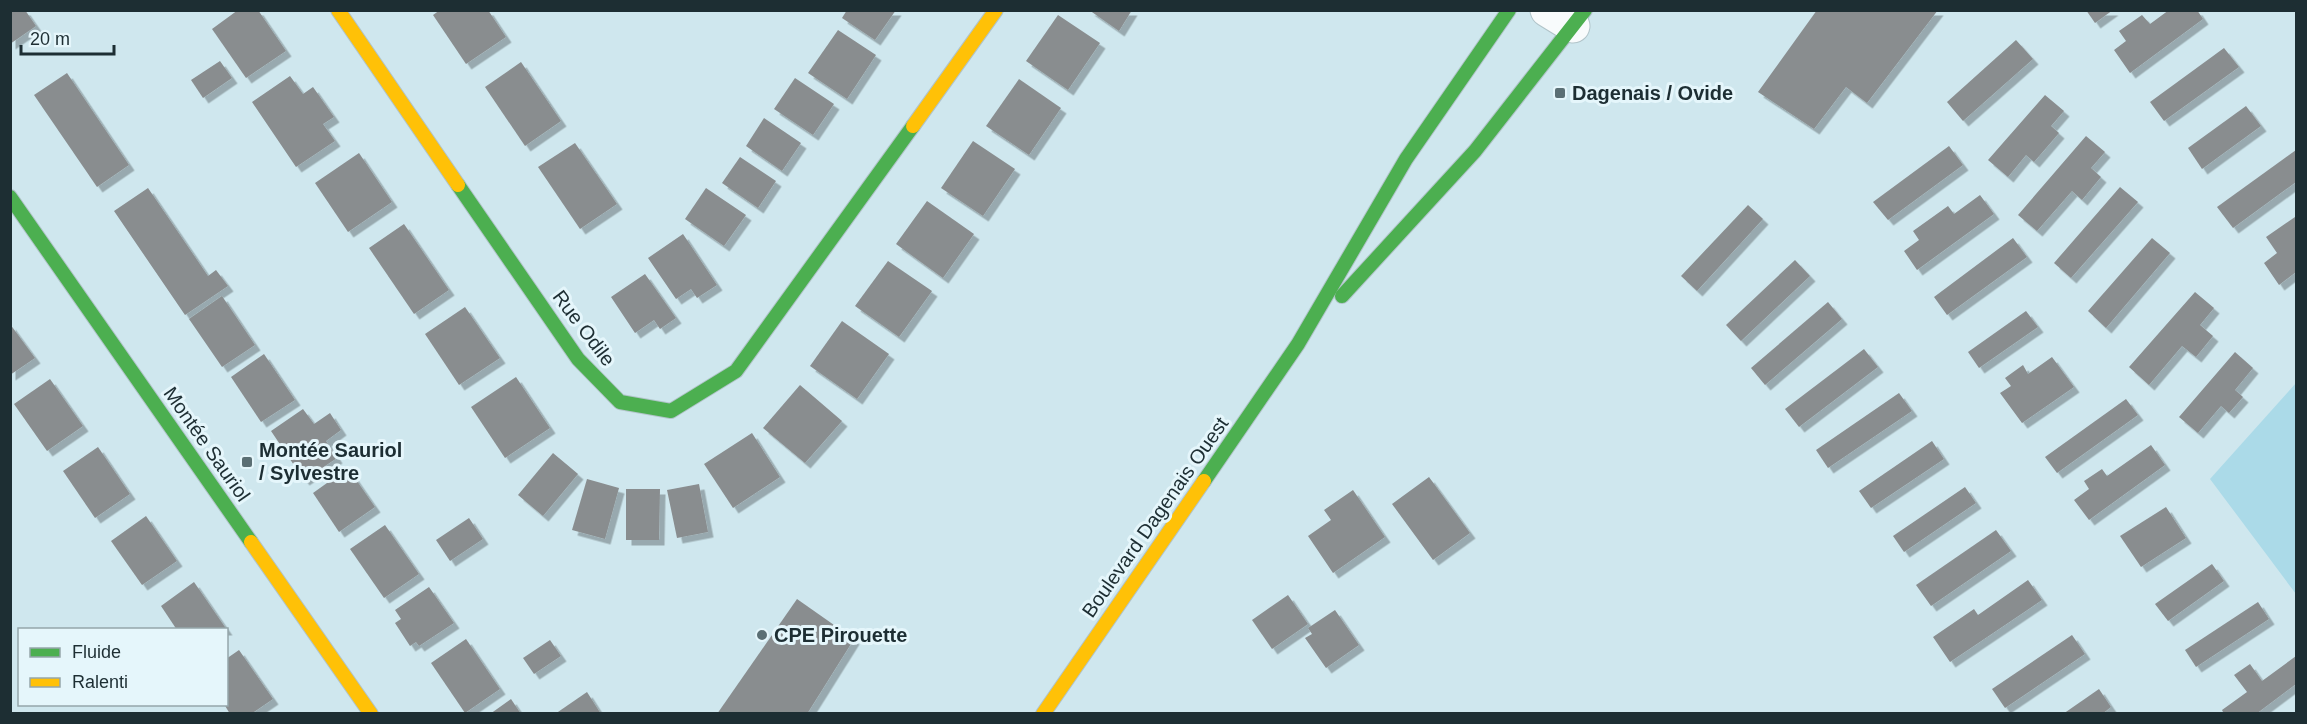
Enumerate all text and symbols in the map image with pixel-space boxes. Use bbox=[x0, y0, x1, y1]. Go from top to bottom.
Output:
scale bar bbox=[21, 18, 114, 56]
text: 20 m bbox=[30, 29, 70, 49]
place label: Dagenais / Ovide bbox=[1572, 82, 1733, 104]
marker: Dagenais / Ovide bbox=[1553, 86, 1567, 100]
street label: Rue Odile bbox=[548, 286, 620, 370]
street label: Montée Sauriol bbox=[159, 383, 255, 505]
street label: Boulevard Dagenais Ouest bbox=[1077, 412, 1233, 621]
place label: Montée Sauriol / Sylvestre bbox=[259, 439, 402, 484]
marker: Montée Sauriol / Sylvestre bbox=[240, 455, 254, 469]
place label: CPE Pirouette bbox=[774, 624, 907, 646]
legend bbox=[18, 628, 228, 706]
marker: CPE Pirouette bbox=[755, 628, 769, 642]
text: Fluide bbox=[72, 642, 121, 662]
text: Ralenti bbox=[72, 672, 128, 692]

